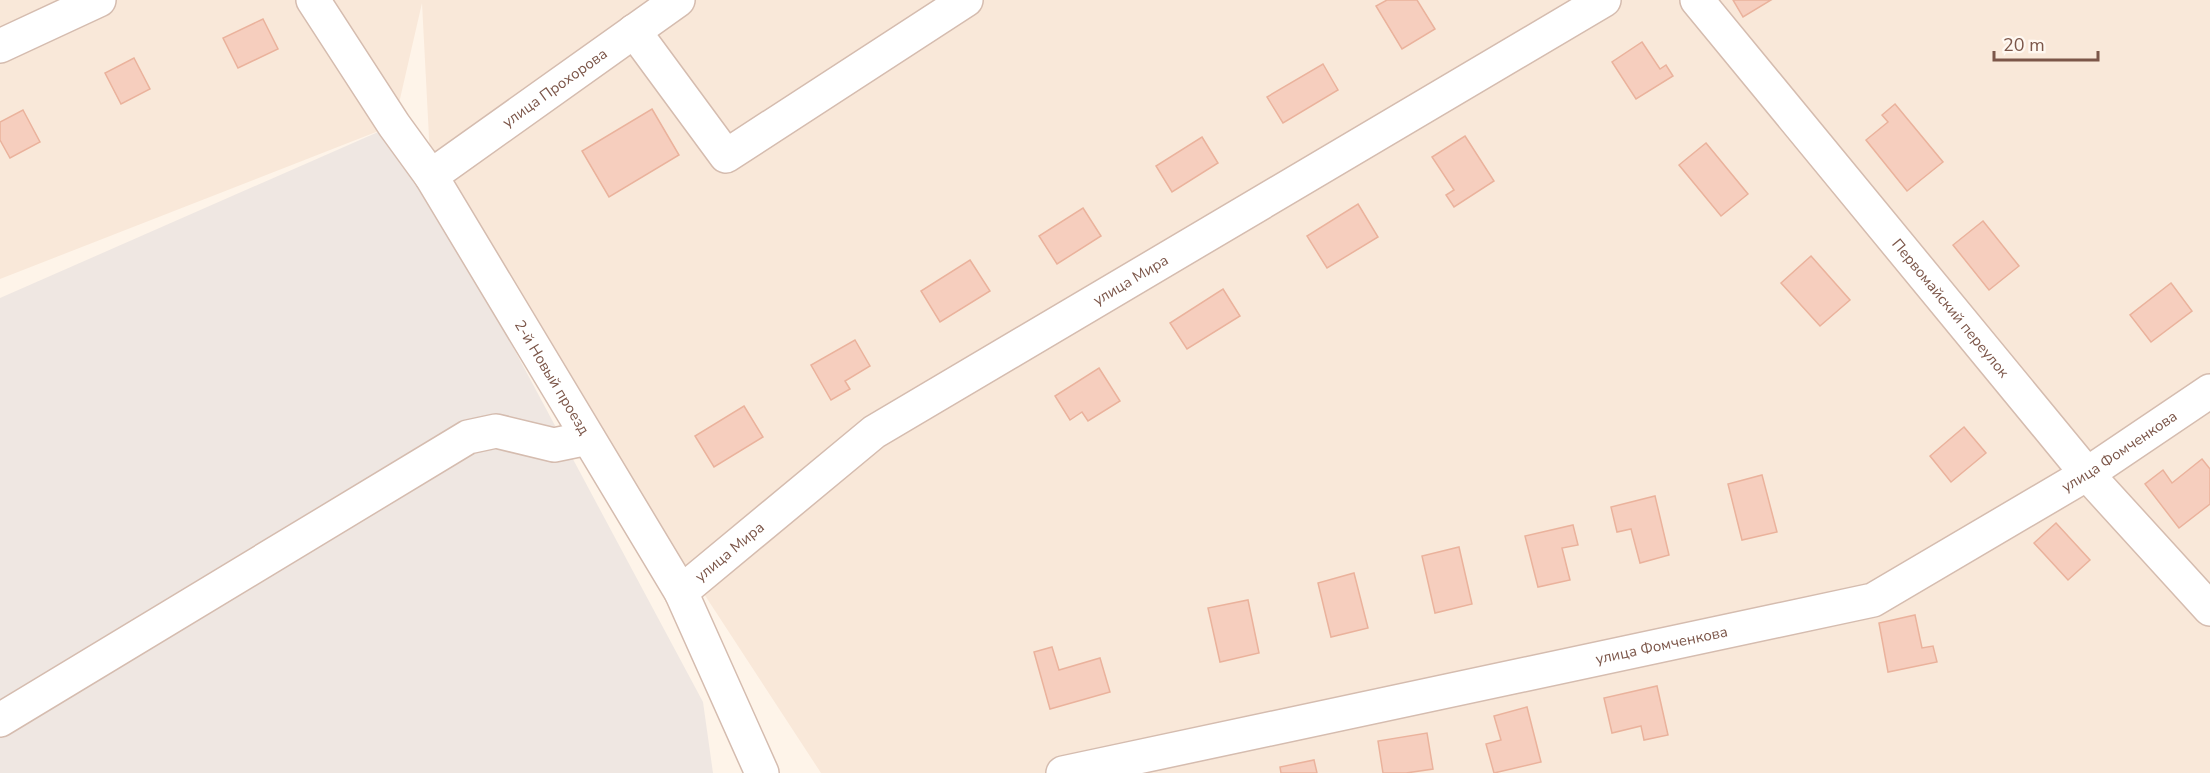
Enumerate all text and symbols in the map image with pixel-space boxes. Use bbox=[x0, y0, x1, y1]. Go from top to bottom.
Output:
scale bar bbox=[1994, 24, 2098, 62]
text: 20 m bbox=[2003, 33, 2045, 57]
street label: улица Прохорова bbox=[498, 44, 611, 132]
street label: Первомайский переулок bbox=[1887, 234, 2014, 382]
street label: улица Мира bbox=[1089, 250, 1172, 310]
street label: 2-й Новый проезд bbox=[510, 316, 594, 439]
street label: улица Фомченкова bbox=[2058, 406, 2181, 497]
street label: улица Мира bbox=[691, 517, 768, 586]
street label: улица Фомченкова bbox=[1594, 621, 1729, 669]

